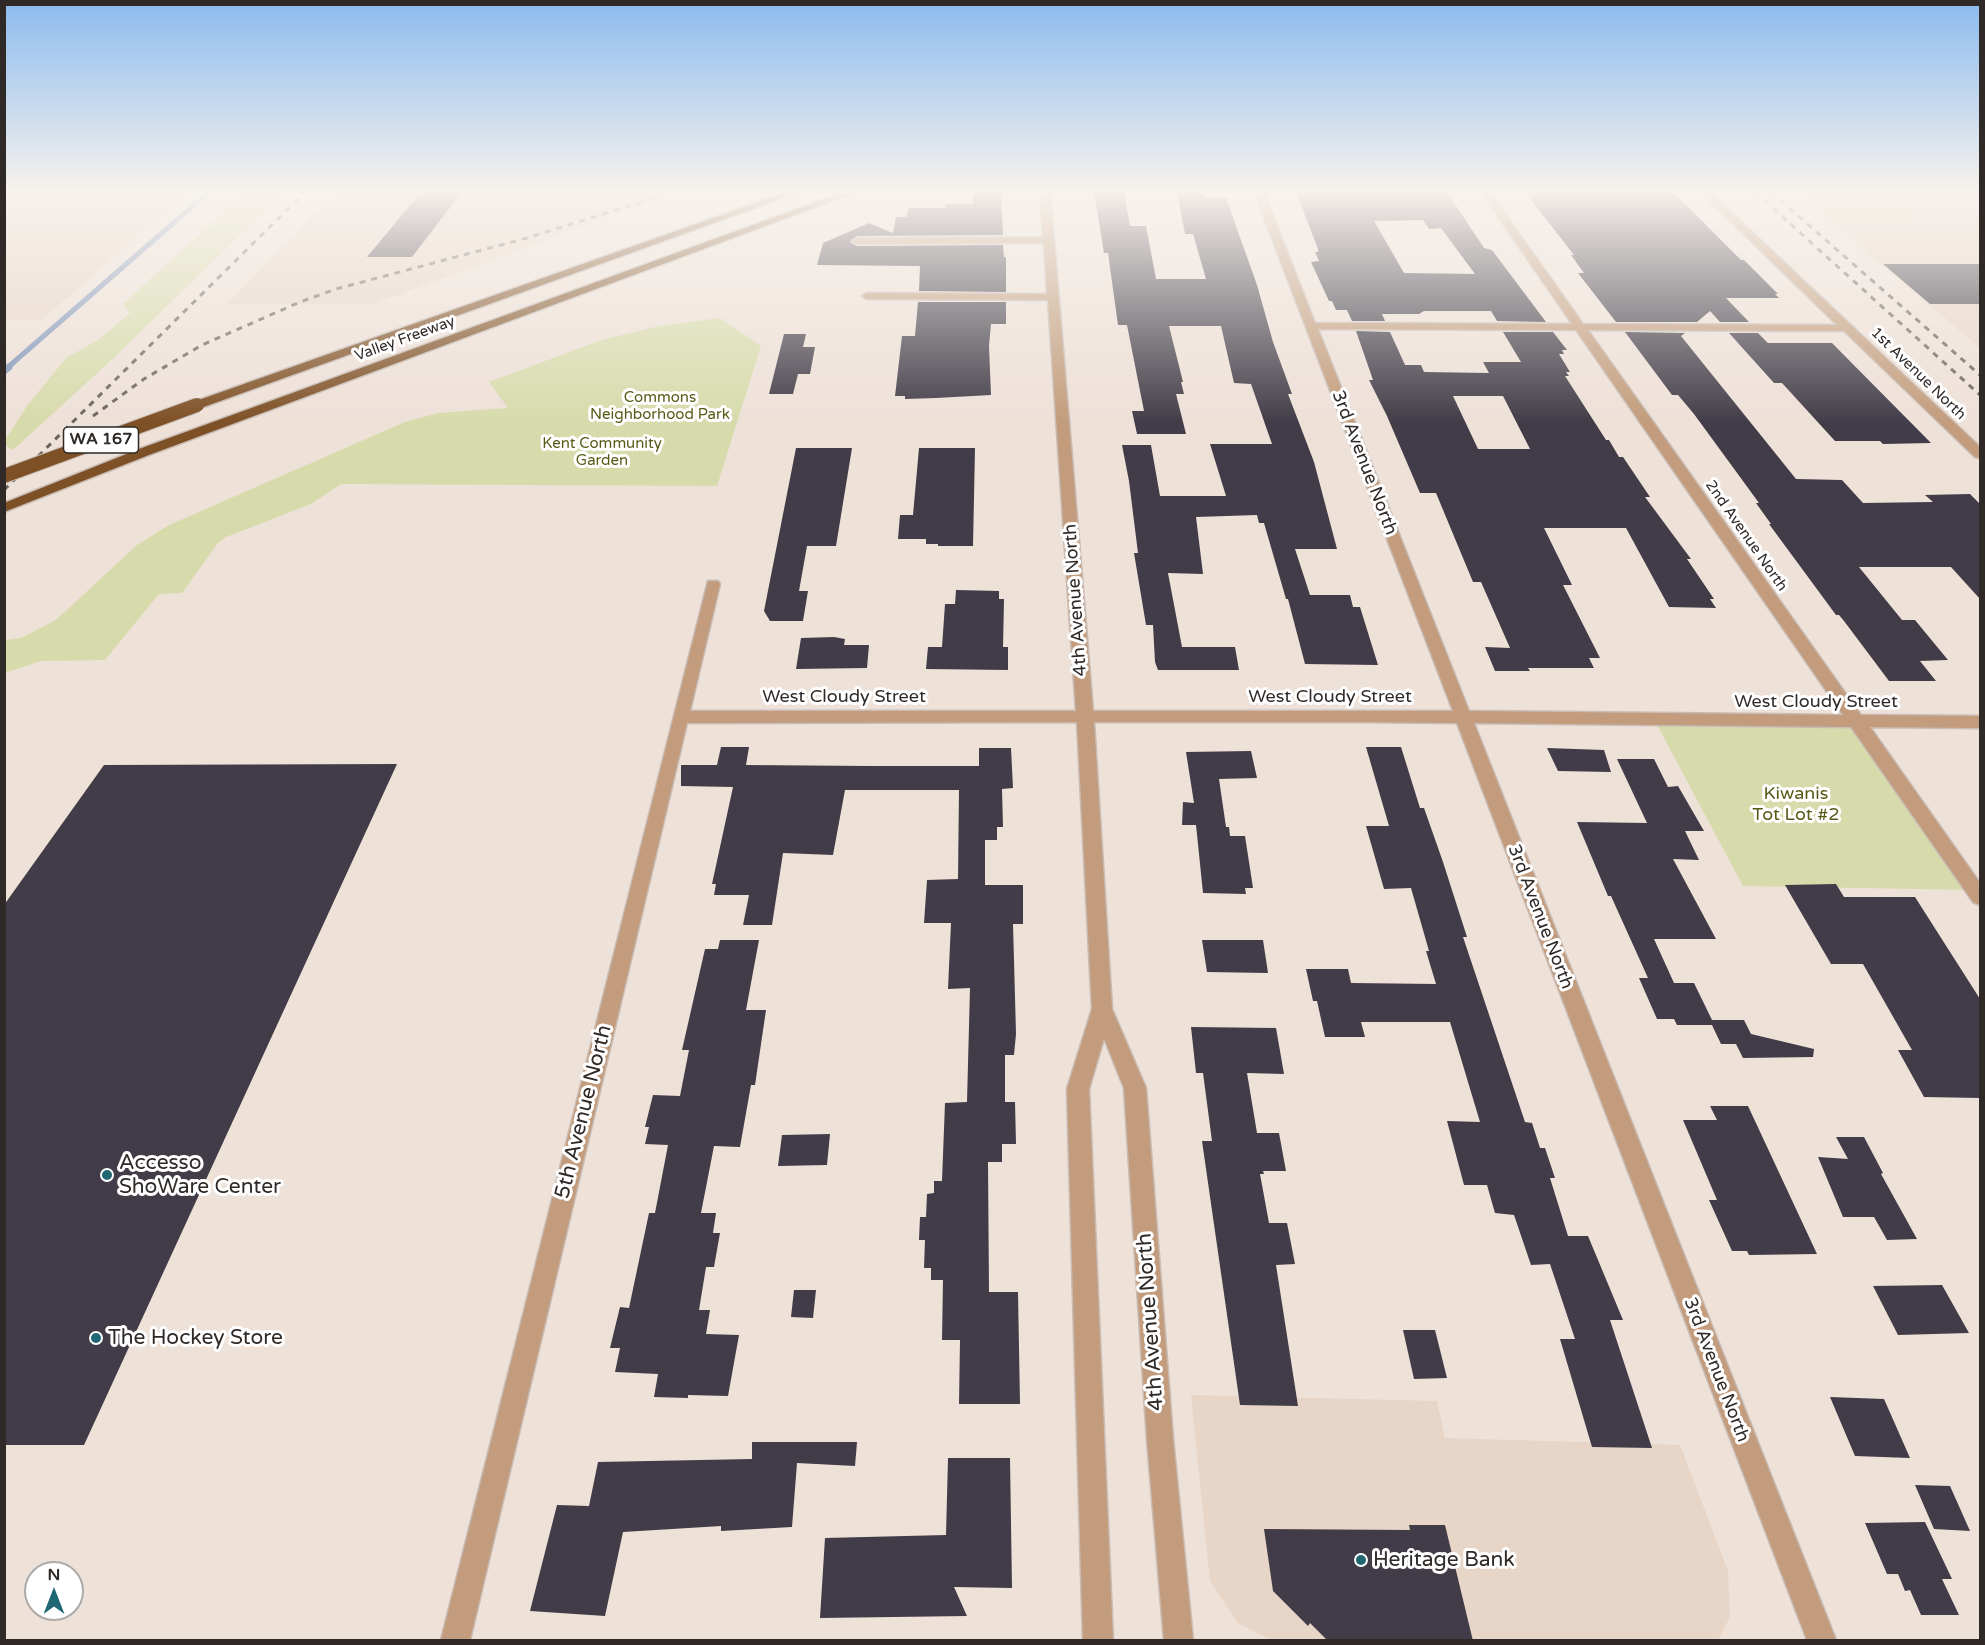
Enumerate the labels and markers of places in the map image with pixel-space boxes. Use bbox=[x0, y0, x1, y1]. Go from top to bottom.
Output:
place label: Accesso ShoWare Center bbox=[119, 1150, 281, 1200]
marker: Accesso ShoWare Center bbox=[100, 1168, 114, 1182]
place label: The Hockey Store bbox=[108, 1325, 283, 1351]
marker: The Hockey Store bbox=[89, 1331, 103, 1345]
place label: Heritage Bank bbox=[1373, 1547, 1515, 1573]
marker: Heritage Bank bbox=[1354, 1553, 1368, 1567]

